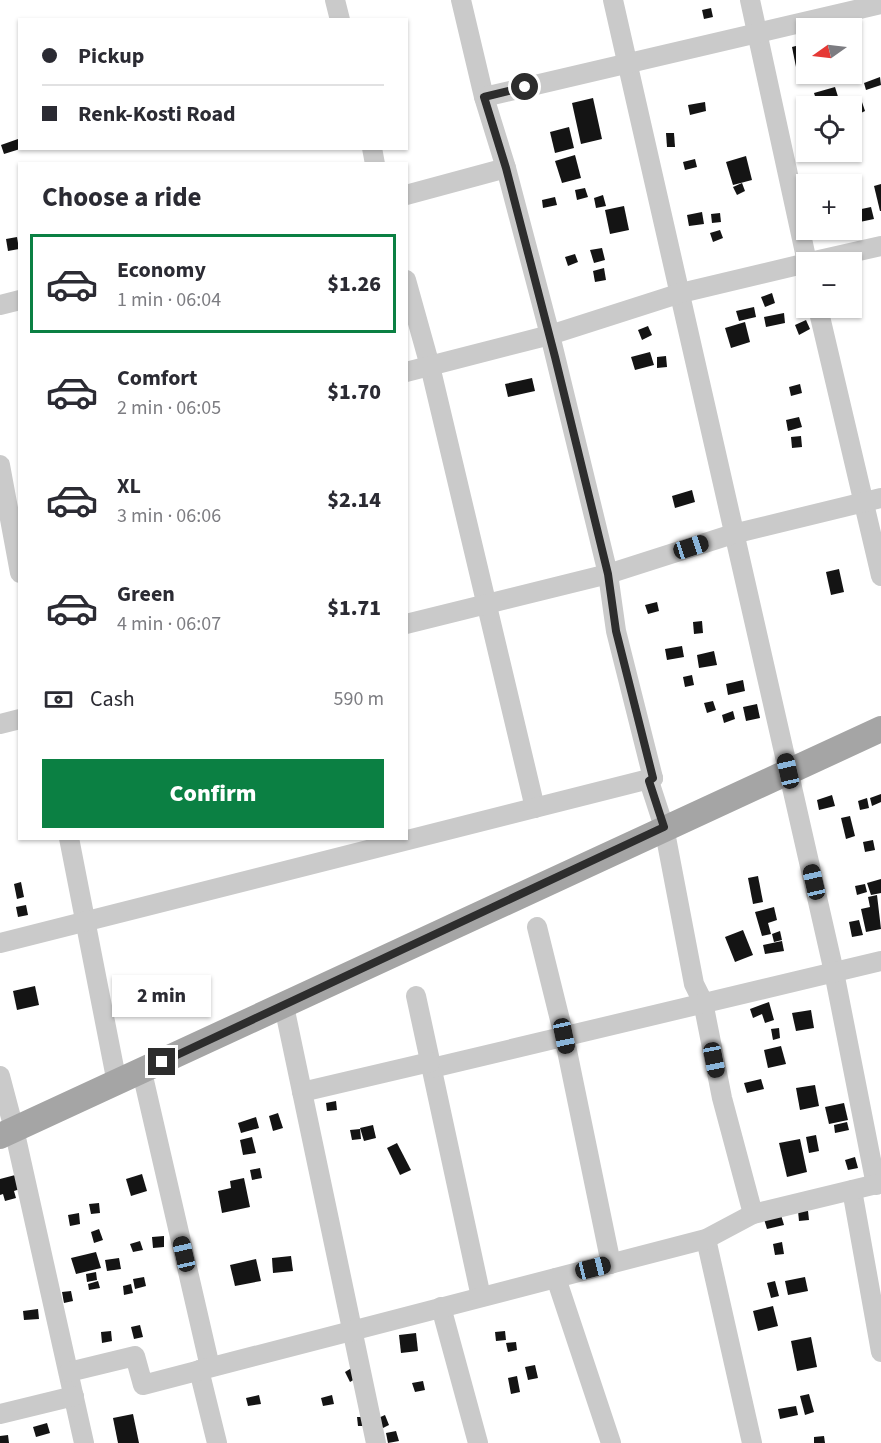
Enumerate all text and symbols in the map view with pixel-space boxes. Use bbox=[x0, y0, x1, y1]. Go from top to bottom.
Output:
north arrow bbox=[796, 18, 862, 84]
map controls bbox=[796, 18, 862, 318]
text: Pickup bbox=[78, 40, 144, 72]
route start bbox=[511, 73, 538, 100]
button: locate bbox=[796, 96, 862, 162]
text: Renk-Kosti Road bbox=[78, 98, 236, 130]
button: + bbox=[796, 174, 862, 240]
text: Choose a ride bbox=[42, 178, 202, 217]
button: − bbox=[796, 252, 862, 318]
text: Economy bbox=[117, 254, 206, 286]
icon: car bbox=[45, 257, 99, 311]
text: $1.26 bbox=[327, 268, 381, 300]
text: 1 min · 06:04 bbox=[117, 286, 221, 314]
text: Comfort bbox=[117, 362, 198, 394]
icon: car bbox=[45, 365, 99, 419]
text: $1.70 bbox=[327, 376, 381, 408]
text: 2 min · 06:05 bbox=[117, 394, 221, 422]
text: XL bbox=[117, 470, 141, 502]
icon: car bbox=[45, 473, 99, 527]
text: $2.14 bbox=[327, 484, 381, 516]
text: 3 min · 06:06 bbox=[117, 502, 221, 530]
car bbox=[671, 533, 711, 561]
text: Green bbox=[117, 578, 175, 610]
icon: car bbox=[45, 581, 99, 635]
text: $1.71 bbox=[327, 592, 381, 624]
text: 4 min · 06:07 bbox=[117, 610, 221, 638]
icon: cash bbox=[42, 683, 75, 716]
text: Cash bbox=[90, 683, 135, 715]
text: 590 m bbox=[334, 685, 384, 713]
car bbox=[775, 751, 801, 791]
button: Confirm bbox=[42, 759, 384, 828]
car bbox=[801, 862, 827, 902]
callout: 2 min bbox=[112, 975, 212, 1017]
text: 2 min bbox=[137, 982, 186, 1010]
car bbox=[551, 1017, 577, 1055]
car bbox=[702, 1041, 726, 1079]
route end bbox=[148, 1048, 175, 1075]
car bbox=[171, 1234, 197, 1274]
car bbox=[573, 1255, 613, 1281]

